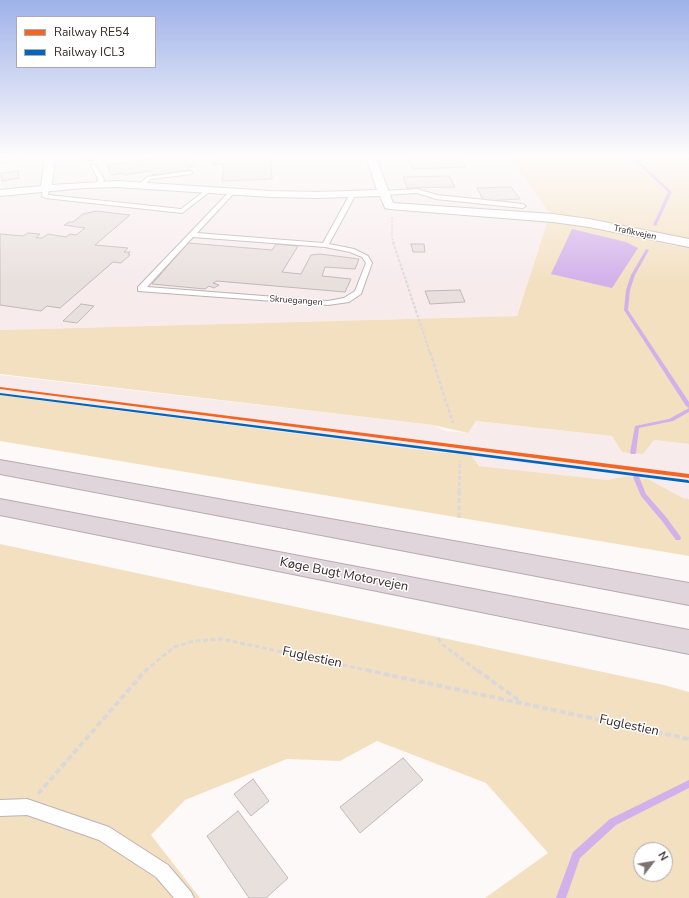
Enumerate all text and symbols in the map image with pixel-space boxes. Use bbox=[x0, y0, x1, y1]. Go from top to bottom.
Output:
legend bbox=[16, 16, 156, 68]
text: Railway RE54 bbox=[54, 24, 130, 40]
text: Railway ICL3 bbox=[54, 44, 125, 60]
street label: Trafikvejen bbox=[613, 223, 657, 243]
street label: Skruegangen bbox=[269, 294, 323, 308]
street label: Køge Bugt Motorvejen bbox=[278, 555, 410, 595]
street label: Fuglestien bbox=[281, 644, 343, 672]
street label: Fuglestien bbox=[598, 712, 660, 740]
north arrow bbox=[633, 842, 673, 882]
text: N bbox=[654, 849, 671, 863]

